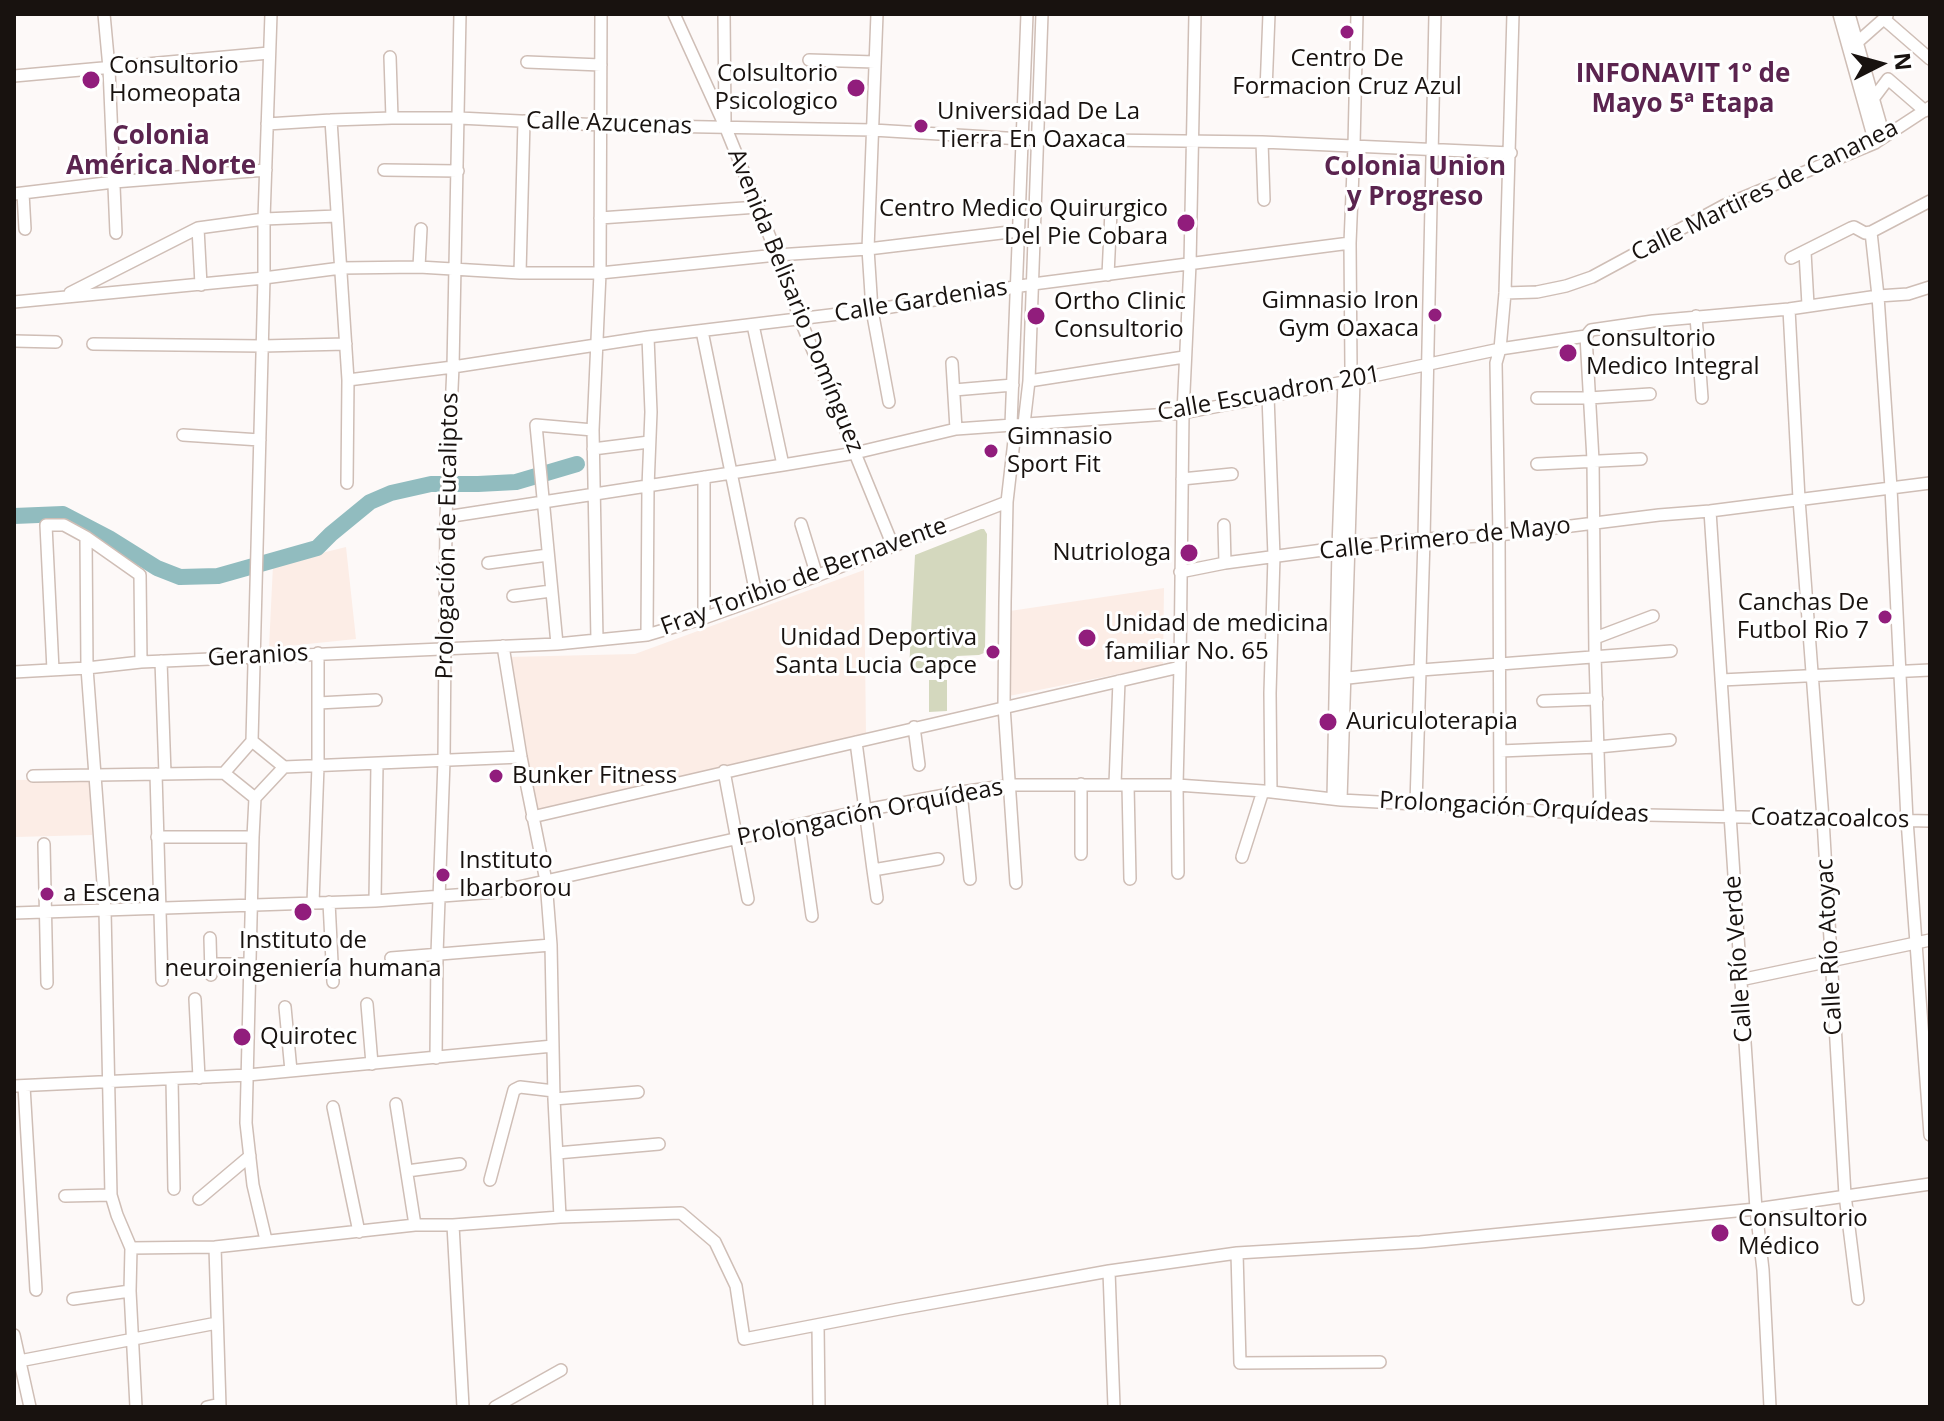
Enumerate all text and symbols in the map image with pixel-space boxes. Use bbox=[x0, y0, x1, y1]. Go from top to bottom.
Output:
marker: Centro De Formacion Cruz Azul bbox=[1338, 23, 1356, 41]
north arrow bbox=[1840, 24, 1920, 104]
place label: Centro De Formacion Cruz Azul bbox=[1232, 45, 1462, 101]
text: N bbox=[1888, 51, 1920, 72]
place label: Consultorio Homeopata bbox=[109, 52, 241, 108]
district label: INFONAVIT 1º de Mayo 5ª Etapa bbox=[1576, 59, 1790, 120]
place label: Colsultorio Psicologico bbox=[715, 60, 838, 116]
marker: Consultorio Homeopata bbox=[80, 69, 102, 91]
marker: Colsultorio Psicologico bbox=[845, 77, 867, 99]
place label: Universidad De La Tierra En Oaxaca bbox=[937, 98, 1140, 154]
street label: Calle Azucenas bbox=[526, 107, 692, 141]
street label: Calle Martires de Cananea bbox=[1627, 114, 1903, 268]
marker: Universidad De La Tierra En Oaxaca bbox=[912, 117, 930, 135]
district label: Colonia América Norte bbox=[66, 121, 256, 182]
street label: Avenida Belisario Domínguez bbox=[721, 145, 869, 457]
district label: Colonia Union y Progreso bbox=[1324, 152, 1506, 214]
place label: Centro Medico Quirurgico Del Pie Cobara bbox=[879, 195, 1168, 251]
marker: Centro Medico Quirurgico Del Pie Cobara bbox=[1175, 212, 1197, 234]
street label: Calle Gardenias bbox=[833, 273, 1009, 329]
place label: Gimnasio Iron Gym Oaxaca bbox=[1261, 287, 1419, 343]
place label: Ortho Clinic Consultorio bbox=[1054, 288, 1186, 344]
marker: Ortho Clinic Consultorio bbox=[1025, 305, 1047, 327]
marker: Gimnasio Iron Gym Oaxaca bbox=[1426, 306, 1444, 324]
place label: Consultorio Medico Integral bbox=[1586, 325, 1760, 381]
marker: Consultorio Medico Integral bbox=[1557, 342, 1579, 364]
street label: Calle Escuadron 201 bbox=[1155, 360, 1383, 428]
street label: Prologación de Eucaliptos bbox=[431, 392, 465, 680]
place label: Gimnasio Sport Fit bbox=[1007, 423, 1113, 479]
marker: Gimnasio Sport Fit bbox=[982, 442, 1000, 460]
street label: Calle Primero de Mayo bbox=[1318, 511, 1572, 567]
street label: Fray Toribio de Bernavente bbox=[657, 512, 951, 642]
place label: Nutriologa bbox=[1052, 539, 1171, 567]
marker: Nutriologa bbox=[1178, 542, 1200, 564]
place label: Canchas De Futbol Rio 7 bbox=[1737, 589, 1869, 645]
marker: Canchas De Futbol Rio 7 bbox=[1876, 608, 1894, 626]
place label: Unidad de medicina familiar No. 65 bbox=[1105, 610, 1329, 666]
place label: Unidad Deportiva Santa Lucia Capce bbox=[775, 624, 977, 680]
marker: Unidad de medicina familiar No. 65 bbox=[1076, 627, 1098, 649]
street label: Geranios bbox=[207, 639, 309, 673]
marker: Unidad Deportiva Santa Lucia Capce bbox=[984, 643, 1002, 661]
place label: Auriculoterapia bbox=[1346, 708, 1518, 736]
marker: Auriculoterapia bbox=[1317, 711, 1339, 733]
place label: Bunker Fitness bbox=[512, 762, 677, 790]
marker: Bunker Fitness bbox=[487, 767, 505, 785]
street label: Prolongación Orquídeas bbox=[735, 773, 1005, 853]
street label: Prolongación Orquídeas bbox=[1378, 787, 1650, 829]
street label: Coatzacoalcos bbox=[1750, 803, 1910, 835]
place label: Instituto Ibarborou bbox=[459, 847, 572, 903]
street label: Calle Río Atoyac bbox=[1811, 858, 1849, 1036]
marker: Instituto Ibarborou bbox=[434, 866, 452, 884]
street label: Calle Río Verde bbox=[1719, 874, 1759, 1044]
place label: a Escena bbox=[63, 880, 160, 908]
marker: a Escena bbox=[38, 885, 56, 903]
marker: Instituto de neuroingeniería humana bbox=[292, 901, 314, 923]
place label: Instituto de neuroingeniería humana bbox=[164, 927, 442, 983]
place label: Quirotec bbox=[260, 1023, 357, 1051]
marker: Quirotec bbox=[231, 1026, 253, 1048]
place label: Consultorio Médico bbox=[1738, 1205, 1868, 1261]
marker: Consultorio Médico bbox=[1709, 1222, 1731, 1244]

